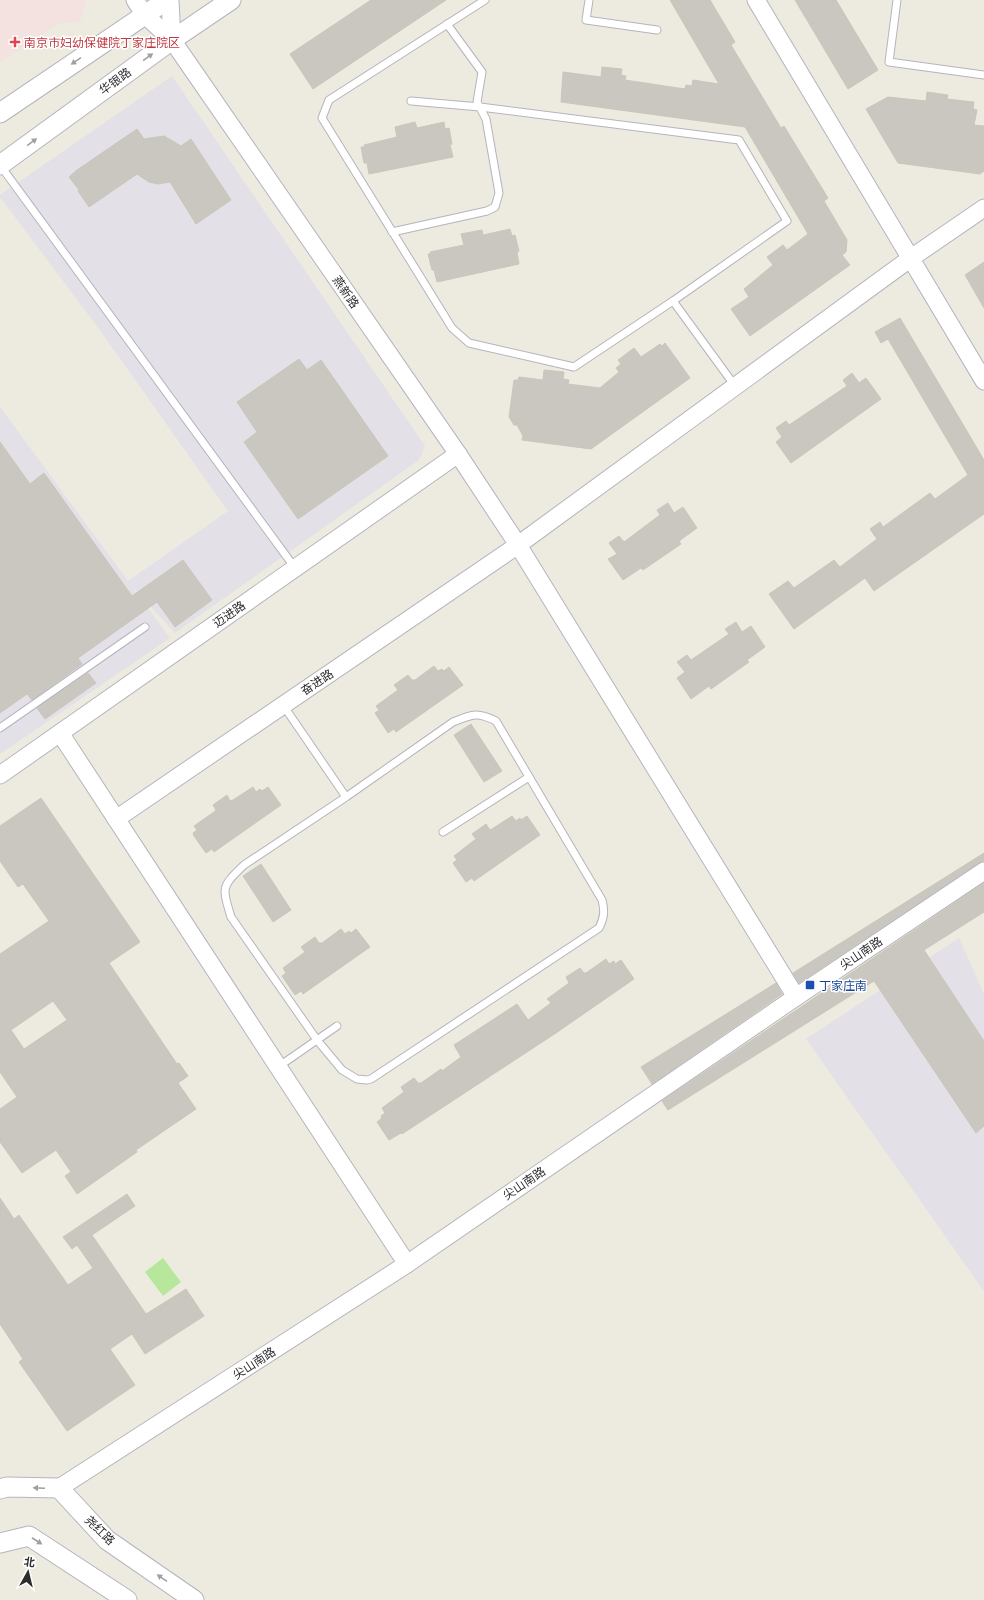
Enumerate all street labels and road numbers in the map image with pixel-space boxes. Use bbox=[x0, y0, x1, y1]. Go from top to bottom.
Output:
street label: 华银路 bbox=[96, 64, 134, 98]
street label: 燕新路 bbox=[330, 273, 362, 311]
street label: 迈进路 bbox=[210, 598, 248, 630]
street label: 奋进路 bbox=[298, 666, 336, 698]
street label: 尖山南路 bbox=[837, 933, 885, 973]
street label: 尖山南路 bbox=[500, 1163, 548, 1203]
street label: 尖山南路 bbox=[230, 1344, 278, 1382]
street label: 尧红路 bbox=[82, 1512, 118, 1548]

